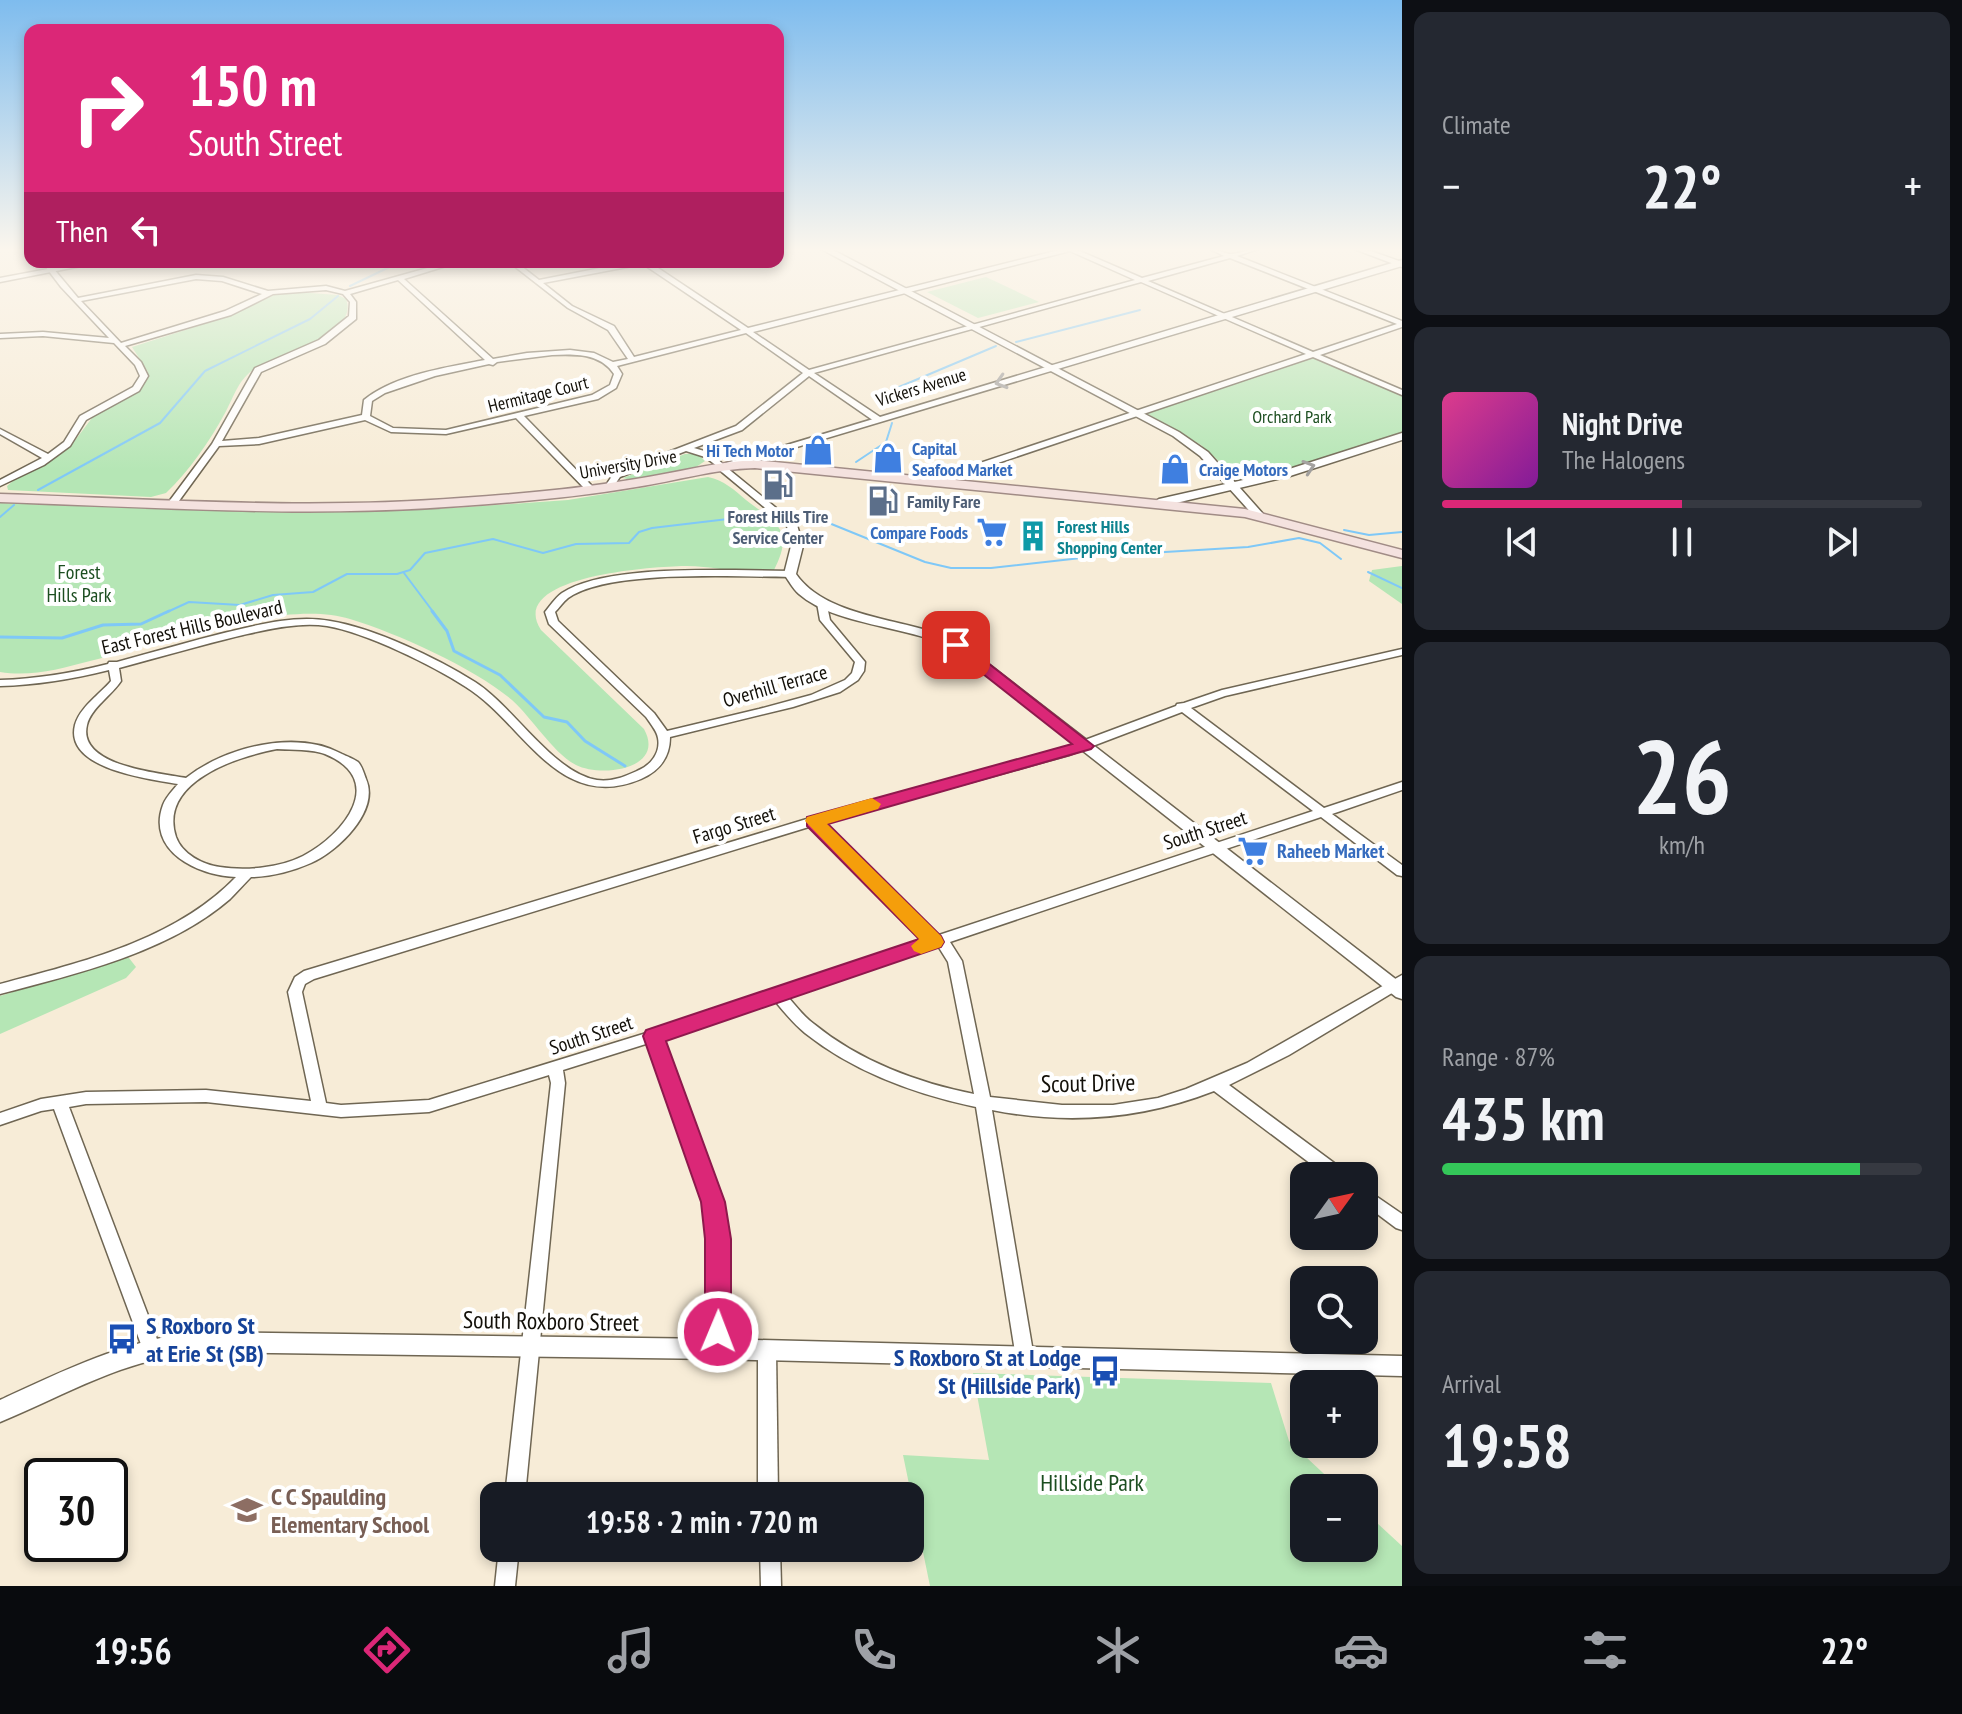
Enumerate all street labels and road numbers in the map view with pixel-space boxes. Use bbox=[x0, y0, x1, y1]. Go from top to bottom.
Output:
street label: Vickers Avenue bbox=[872, 362, 969, 412]
street label: Hermitage Court bbox=[486, 370, 591, 418]
street label: University Drive bbox=[578, 444, 678, 484]
street label: East Forest Hills Boulevard bbox=[99, 594, 285, 660]
street label: Overhill Terrace bbox=[720, 659, 830, 713]
street label: Fargo Street bbox=[690, 800, 779, 850]
street label: South Street bbox=[1160, 804, 1250, 856]
street label: South Street bbox=[546, 1009, 636, 1061]
street label: Scout Drive bbox=[1040, 1067, 1136, 1099]
street label: South Roxboro Street bbox=[463, 1304, 640, 1338]

